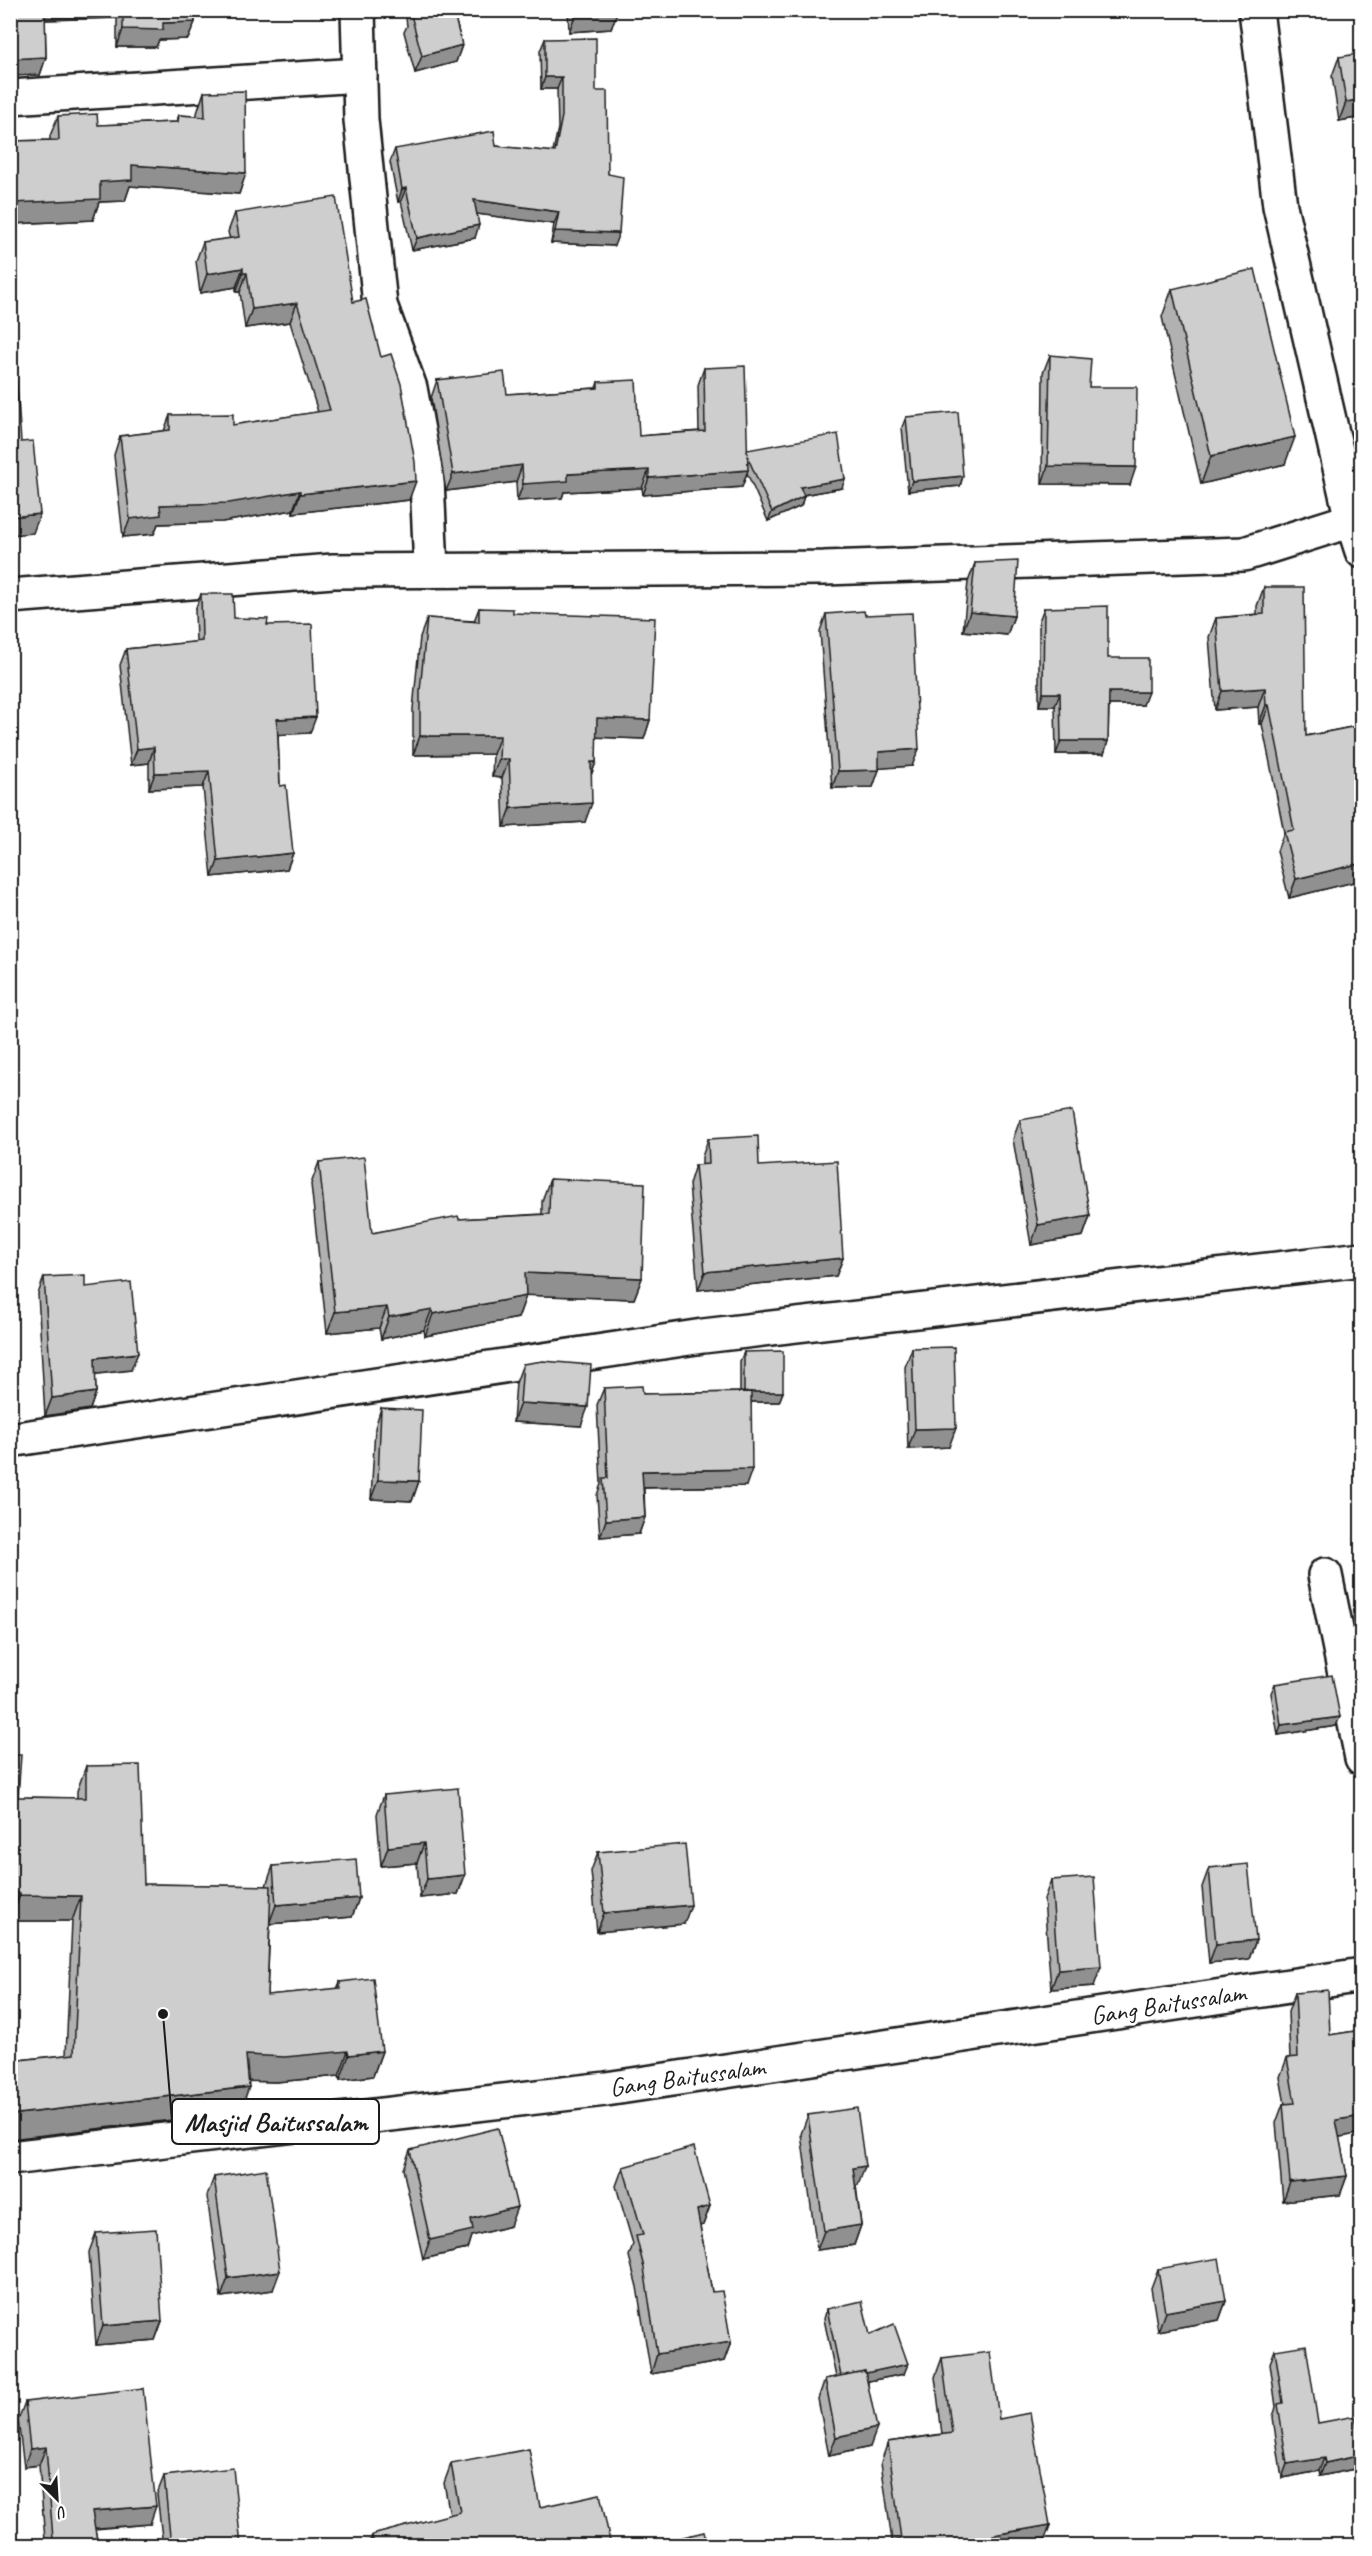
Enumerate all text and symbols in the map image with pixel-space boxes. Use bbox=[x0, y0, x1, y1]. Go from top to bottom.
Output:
street label: Gang Baitussalam bbox=[1088, 1975, 1250, 2032]
street label: Gang Baitussalam bbox=[608, 2049, 769, 2104]
callout: Masjid Baitussalam bbox=[172, 2099, 379, 2144]
text: Masjid Baitussalam bbox=[185, 2105, 369, 2139]
north arrow bbox=[27, 2469, 87, 2529]
text: U bbox=[52, 2501, 70, 2524]

